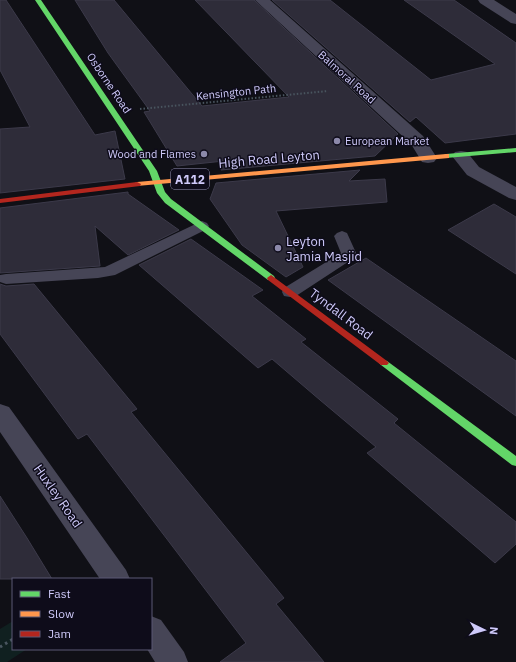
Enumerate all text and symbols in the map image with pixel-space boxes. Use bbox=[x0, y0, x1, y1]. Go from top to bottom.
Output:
street label: Balmoral Road bbox=[315, 48, 379, 106]
street label: Osborne Road bbox=[84, 50, 134, 116]
street label: Kensington Path bbox=[195, 81, 277, 103]
place label: European Market bbox=[345, 134, 429, 148]
marker: European Market bbox=[332, 136, 342, 146]
street label: High Road Leyton bbox=[218, 146, 320, 172]
place label: Wood and Flames bbox=[108, 147, 196, 161]
marker: Wood and Flames bbox=[199, 149, 209, 159]
road number: A112 bbox=[171, 169, 209, 189]
place label: Leyton Jamia Masjid bbox=[286, 233, 362, 265]
marker: Leyton Jamia Masjid bbox=[273, 243, 283, 253]
street label: Tyndall Road bbox=[306, 285, 376, 343]
street label: Huxley Road bbox=[30, 461, 86, 531]
legend bbox=[12, 578, 152, 650]
text: Fast bbox=[48, 586, 71, 601]
text: Slow bbox=[48, 606, 74, 621]
north arrow bbox=[464, 610, 504, 650]
text: Jam bbox=[48, 626, 71, 641]
text: N bbox=[487, 626, 501, 635]

